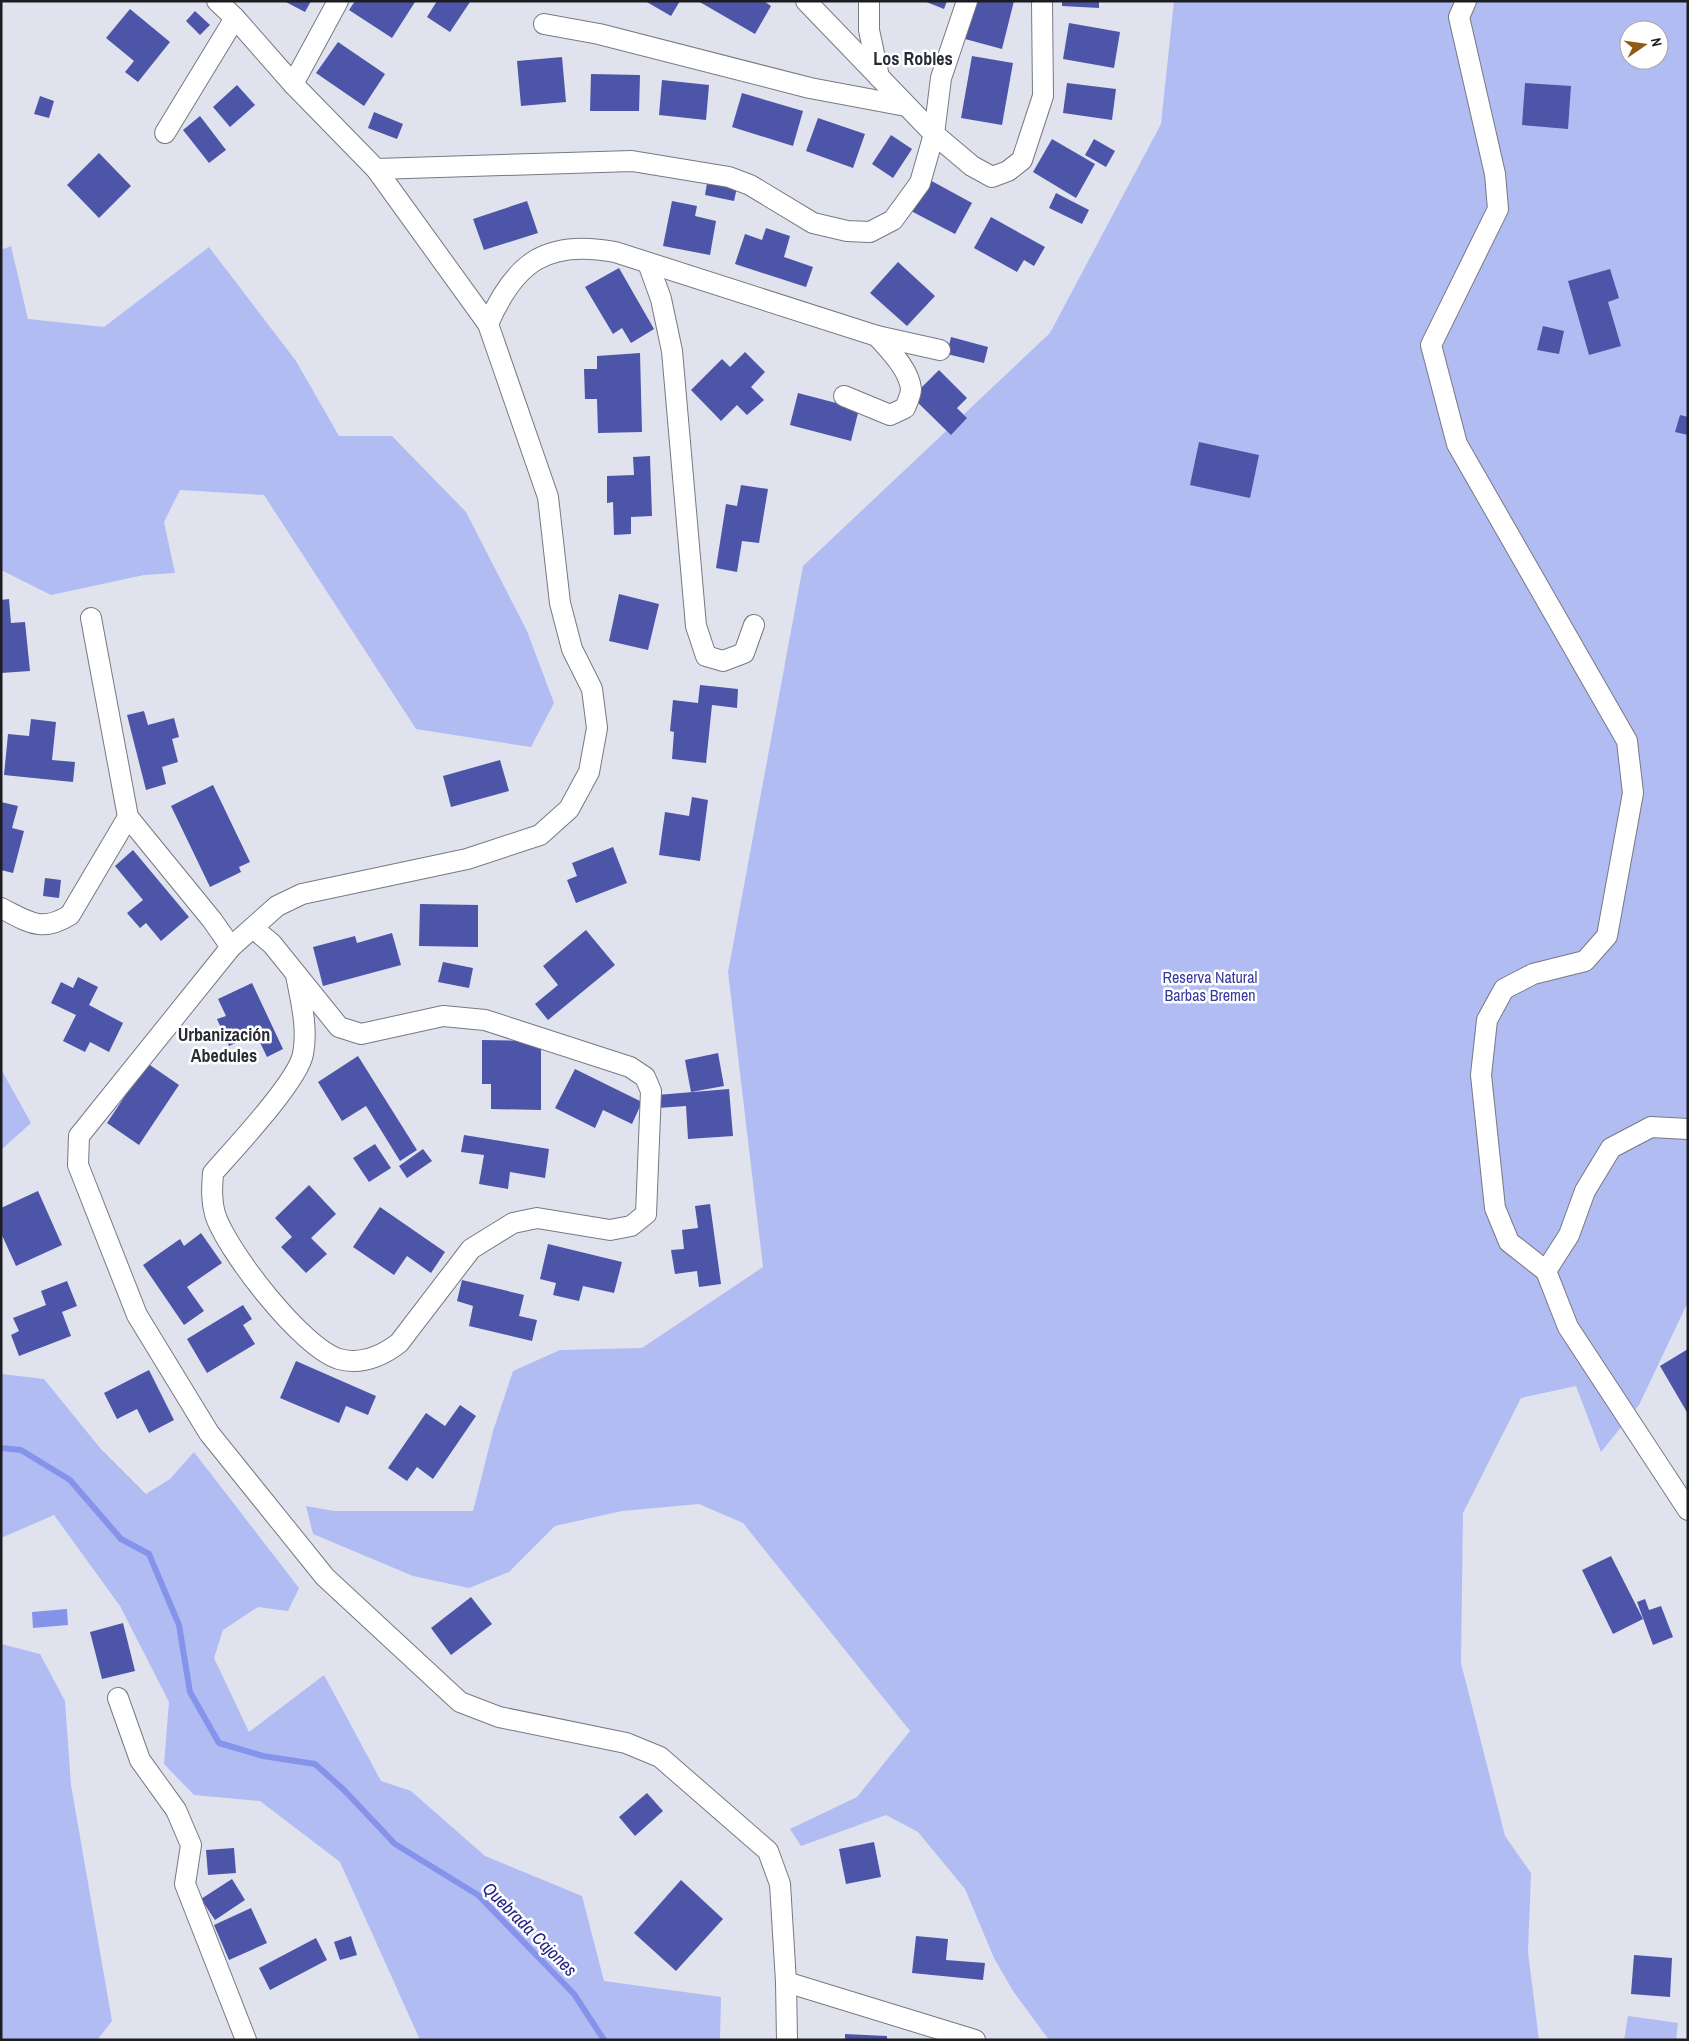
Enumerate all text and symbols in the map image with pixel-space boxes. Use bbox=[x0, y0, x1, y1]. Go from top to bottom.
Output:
north arrow bbox=[1619, 20, 1669, 70]
text: N bbox=[1647, 36, 1666, 48]
district label: Los Robles bbox=[873, 46, 953, 71]
park label: Reserva Natural Barbas Bremen bbox=[1163, 966, 1257, 1006]
district label: Urbanización Abedules bbox=[178, 1022, 270, 1068]
water label: Quebrada Cajones bbox=[477, 1876, 583, 1982]

